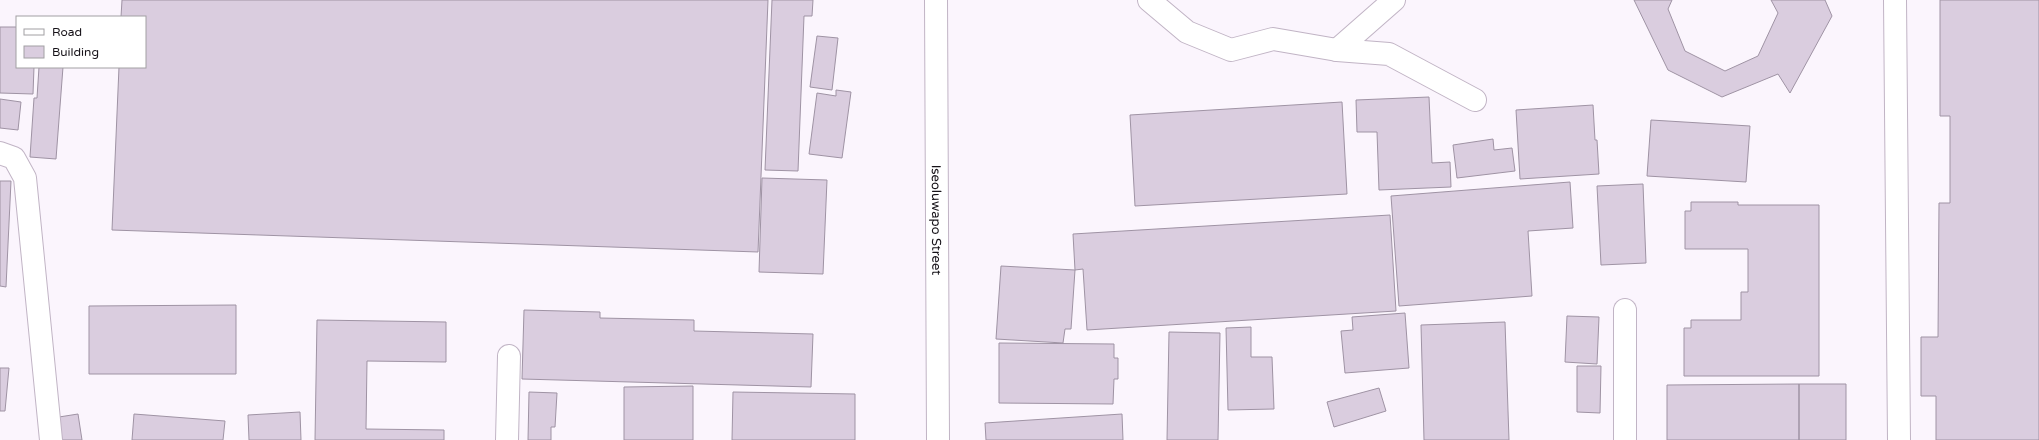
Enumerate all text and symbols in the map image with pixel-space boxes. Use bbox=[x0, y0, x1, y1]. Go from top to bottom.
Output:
legend bbox=[16, 16, 146, 68]
text: Road bbox=[52, 25, 82, 39]
text: Building bbox=[52, 45, 99, 59]
street label: Iseoluwapo Street bbox=[928, 165, 944, 275]

